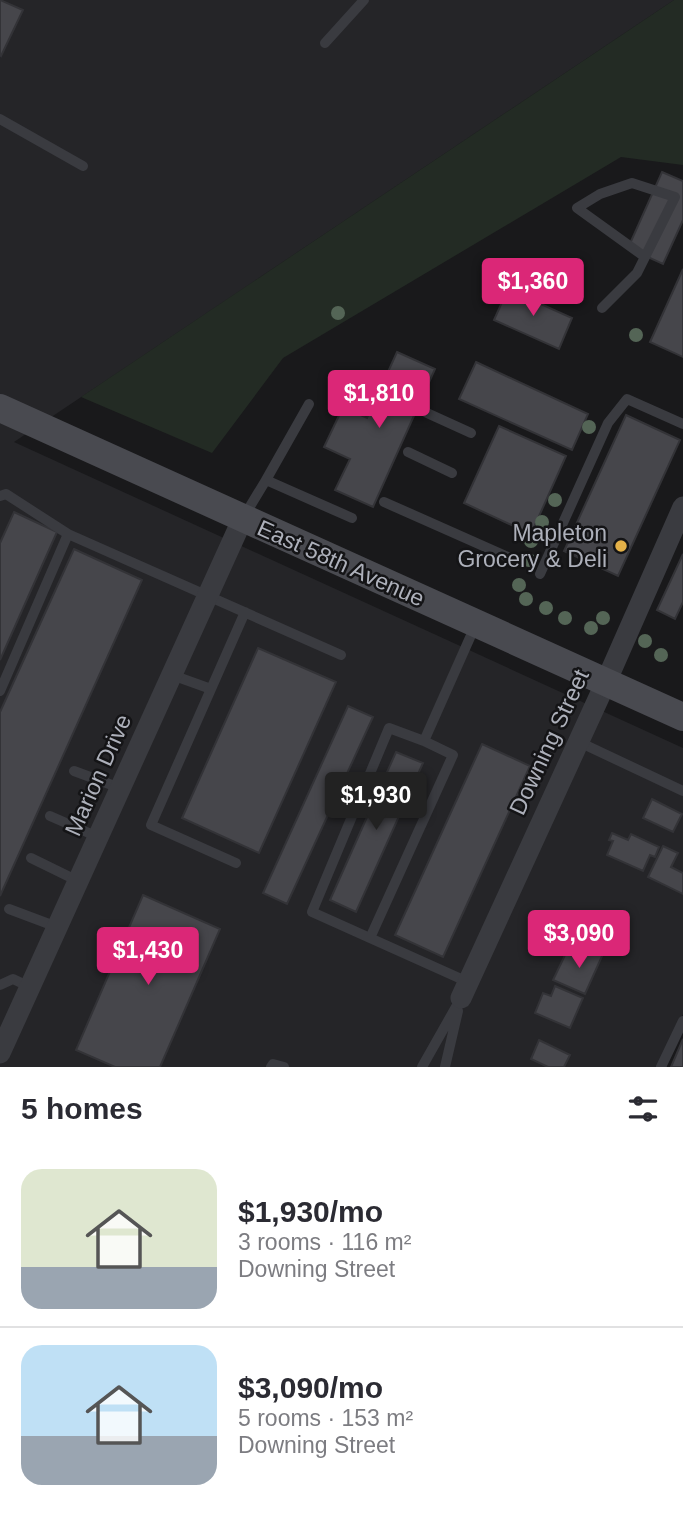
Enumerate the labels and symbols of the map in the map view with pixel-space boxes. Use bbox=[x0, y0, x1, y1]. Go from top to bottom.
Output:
pin: $1,360 bbox=[476, 258, 590, 318]
pin: $1,810 bbox=[322, 370, 436, 430]
street label: East 58th Avenue bbox=[254, 515, 428, 611]
place label: Mapleton Grocery & Deli bbox=[457, 520, 607, 572]
marker: Mapleton Grocery & Deli bbox=[613, 538, 629, 554]
street label: Downing Street bbox=[504, 665, 594, 819]
street label: Marion Drive bbox=[60, 710, 136, 840]
pin: $1,930 bbox=[319, 772, 433, 832]
pin: $3,090 bbox=[522, 911, 636, 970]
pin: $1,430 bbox=[91, 928, 205, 987]

